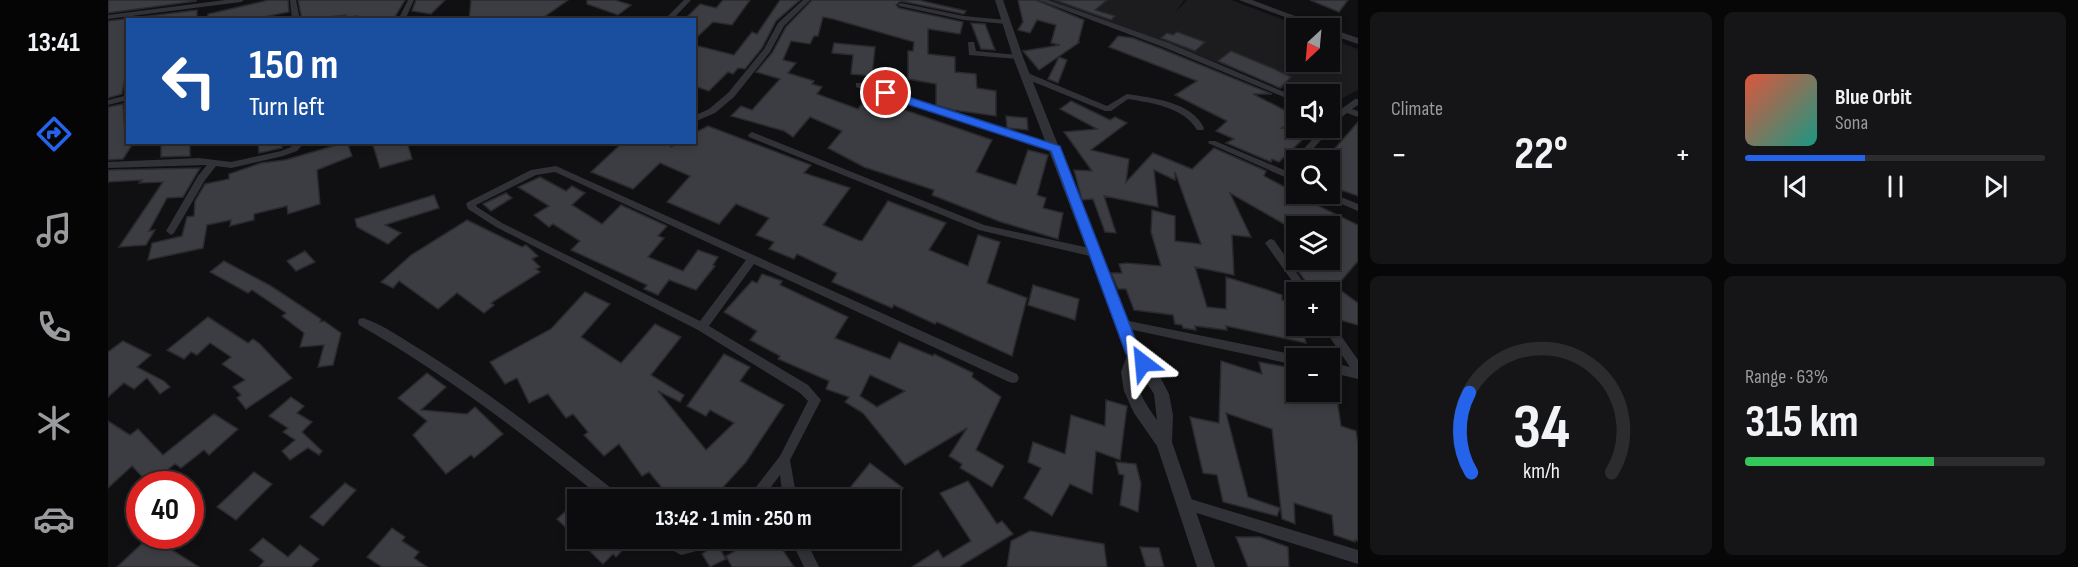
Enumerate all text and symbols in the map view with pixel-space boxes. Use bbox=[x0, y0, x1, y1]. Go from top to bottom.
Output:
north arrow bbox=[1286, 18, 1340, 72]
map controls bbox=[1286, 18, 1340, 402]
text: 13:41 bbox=[28, 27, 80, 59]
text: 150 m bbox=[249, 40, 338, 91]
icon: left bbox=[150, 42, 228, 120]
pin bbox=[860, 67, 911, 118]
icon: arrive bbox=[869, 76, 902, 109]
button: sound bbox=[1286, 84, 1340, 138]
text: Blue Orbit bbox=[1835, 84, 1912, 111]
text: Turn left bbox=[249, 91, 325, 123]
text: Climate bbox=[1391, 97, 1443, 121]
text: Sona bbox=[1835, 111, 1868, 135]
icon: directions bbox=[33, 113, 75, 155]
text: 22° bbox=[1514, 127, 1568, 182]
text: − bbox=[1391, 135, 1407, 175]
text: + bbox=[1675, 135, 1691, 175]
button: search bbox=[1286, 150, 1340, 204]
icon: previous bbox=[1779, 170, 1812, 203]
icon: pause bbox=[1879, 170, 1912, 203]
icon: next bbox=[1979, 170, 2012, 203]
icon: music bbox=[33, 209, 75, 251]
button: layers bbox=[1286, 216, 1340, 270]
button: + bbox=[1286, 282, 1340, 336]
icon: phone bbox=[33, 306, 75, 348]
position arrow bbox=[1111, 331, 1175, 395]
button: − bbox=[1286, 348, 1340, 402]
text: Range · 63% bbox=[1745, 365, 1828, 389]
text: 34 bbox=[1512, 391, 1570, 466]
text: 315 km bbox=[1745, 395, 1859, 450]
icon: climate bbox=[33, 402, 75, 444]
text: km/h bbox=[1522, 459, 1560, 484]
speed limit sign: 40 bbox=[126, 471, 204, 549]
icon: car bbox=[33, 498, 75, 540]
text: 13:42 · 1 min · 250 m bbox=[655, 505, 812, 532]

